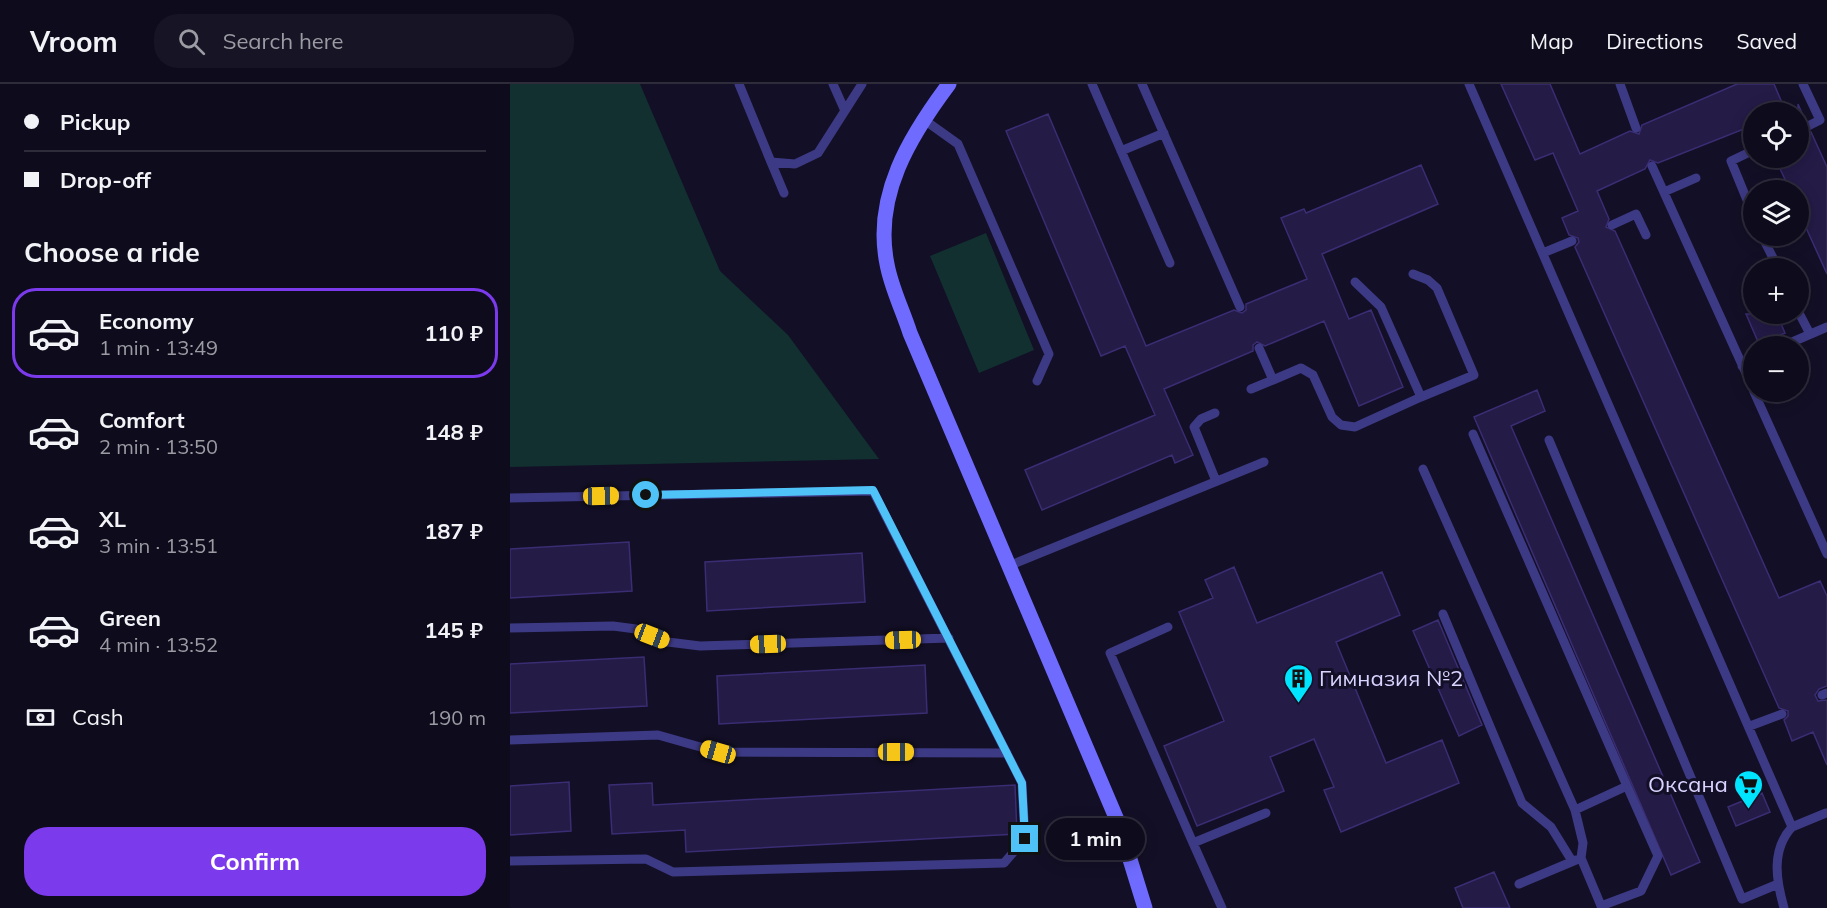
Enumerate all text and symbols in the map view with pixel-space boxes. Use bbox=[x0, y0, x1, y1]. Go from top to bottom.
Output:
search box bbox=[154, 14, 574, 68]
text: Vroom bbox=[30, 24, 118, 59]
icon: search bbox=[175, 25, 208, 58]
text: Search here bbox=[223, 27, 344, 55]
text: Map bbox=[1530, 28, 1573, 54]
text: Directions bbox=[1606, 28, 1703, 54]
text: Saved bbox=[1736, 28, 1797, 54]
map controls bbox=[1743, 102, 1809, 402]
button: locate bbox=[1743, 102, 1809, 168]
text: Pickup bbox=[60, 108, 130, 136]
text: Drop-off bbox=[60, 166, 151, 194]
button: layers bbox=[1743, 180, 1809, 246]
text: Choose a ride bbox=[24, 235, 200, 269]
button: + bbox=[1743, 258, 1809, 324]
icon: car bbox=[27, 306, 81, 360]
text: Economy bbox=[99, 307, 194, 335]
text: 110 ₽ bbox=[424, 319, 483, 347]
text: 1 min · 13:49 bbox=[99, 335, 218, 360]
button: − bbox=[1743, 336, 1809, 402]
icon: car bbox=[27, 405, 81, 459]
text: Comfort bbox=[99, 406, 185, 434]
text: 148 ₽ bbox=[424, 418, 483, 446]
text: 2 min · 13:50 bbox=[99, 434, 218, 459]
route start bbox=[632, 481, 659, 508]
car bbox=[583, 487, 619, 505]
icon: car bbox=[27, 504, 81, 558]
text: XL bbox=[99, 505, 126, 533]
text: 187 ₽ bbox=[424, 517, 483, 545]
text: 3 min · 13:51 bbox=[99, 533, 218, 558]
icon: car bbox=[27, 603, 81, 657]
text: Green bbox=[99, 604, 161, 632]
text: 145 ₽ bbox=[424, 616, 483, 644]
car bbox=[632, 621, 672, 651]
car bbox=[885, 630, 921, 650]
text: 4 min · 13:52 bbox=[99, 632, 218, 657]
car bbox=[750, 634, 786, 654]
building icon: Гимназия №2 bbox=[1282, 662, 1314, 704]
place label: Гимназия №2 bbox=[1319, 664, 1463, 692]
icon: cash bbox=[24, 701, 57, 734]
text: Cash bbox=[72, 703, 124, 731]
text: 190 m bbox=[427, 705, 486, 730]
car bbox=[698, 738, 738, 766]
car bbox=[878, 743, 914, 761]
supermarket icon: Оксана bbox=[1733, 768, 1765, 810]
place label: Оксана bbox=[1648, 770, 1728, 798]
callout: 1 min bbox=[1046, 818, 1145, 860]
route end bbox=[1011, 825, 1038, 852]
text: 1 min bbox=[1069, 826, 1122, 851]
button: Confirm bbox=[24, 827, 486, 896]

